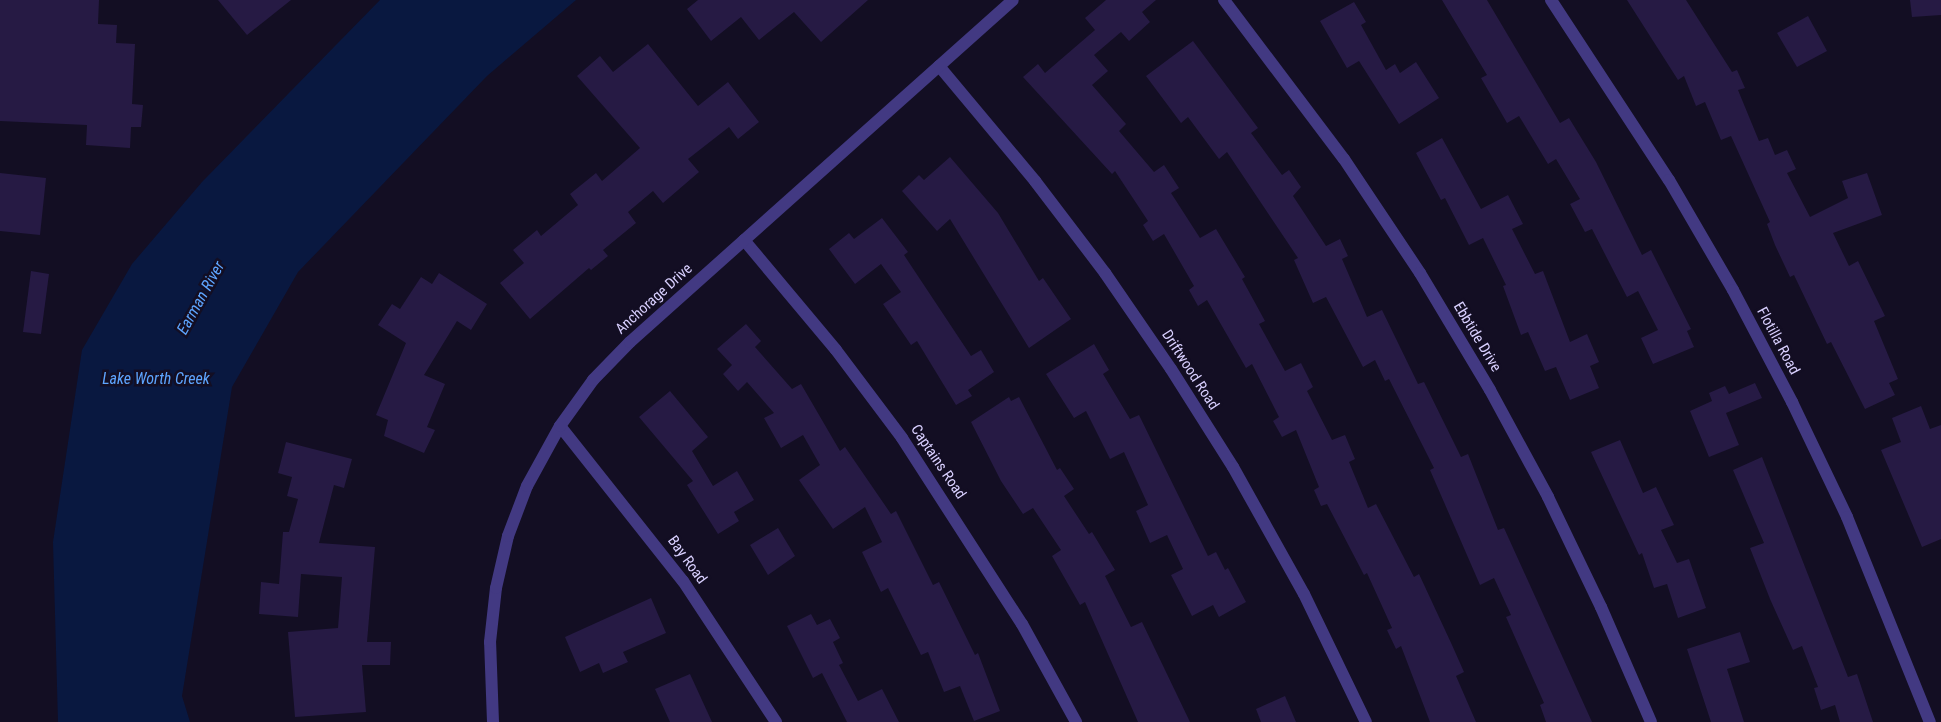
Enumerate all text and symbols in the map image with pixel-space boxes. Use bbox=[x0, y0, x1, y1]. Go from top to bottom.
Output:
water label: Earman River bbox=[173, 258, 229, 338]
street label: Anchorage Drive bbox=[612, 260, 696, 338]
street label: Ebbtide Drive bbox=[1449, 299, 1505, 375]
street label: Flotilla Road bbox=[1753, 304, 1803, 378]
street label: Driftwood Road bbox=[1158, 327, 1222, 413]
water label: Lake Worth Creek bbox=[102, 369, 210, 389]
street label: Captains Road bbox=[907, 421, 969, 503]
street label: Bay Road bbox=[664, 532, 710, 588]

